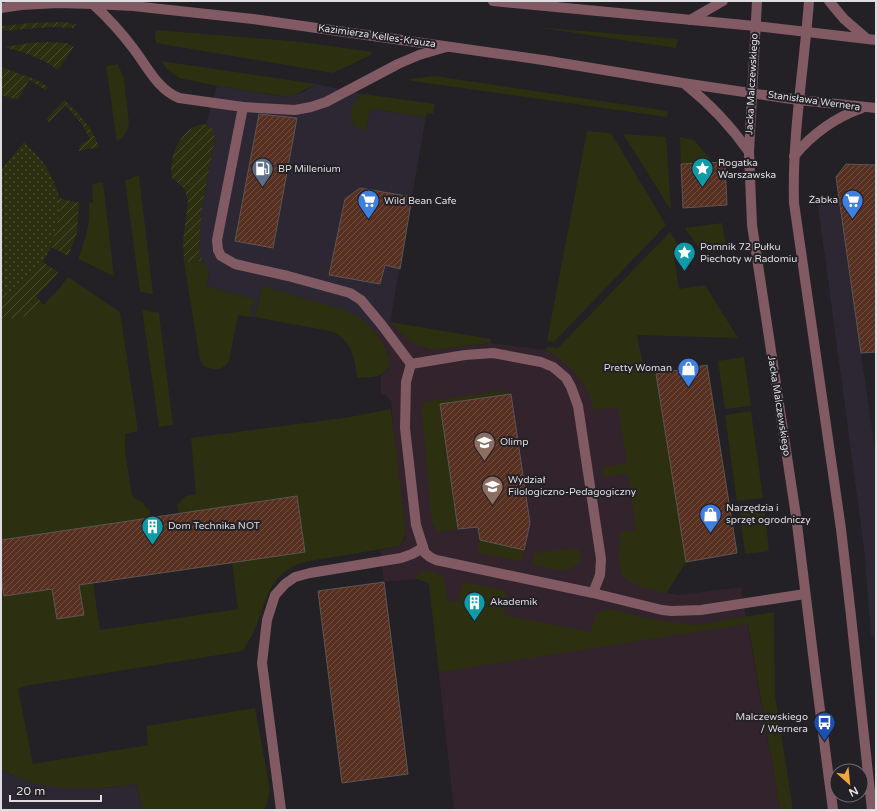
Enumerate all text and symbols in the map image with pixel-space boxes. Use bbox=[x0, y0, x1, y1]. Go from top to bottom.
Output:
street label: Kazimierza Kelles-Krauza bbox=[317, 22, 437, 50]
street label: Jacka Malczewskiego bbox=[743, 33, 761, 135]
street label: Stanisława Wernera bbox=[767, 89, 861, 113]
fuel station icon: BP Millenium bbox=[249, 156, 275, 189]
place icon: Rogatka Warszawska bbox=[690, 156, 716, 189]
place label: Rogatka Warszawska bbox=[718, 157, 776, 181]
place label: BP Millenium bbox=[278, 163, 341, 175]
supermarket icon: Żabka bbox=[840, 187, 866, 220]
supermarket icon: Wild Bean Cafe bbox=[355, 188, 381, 221]
place label: Żabka bbox=[809, 194, 838, 206]
place label: Wild Bean Cafe bbox=[384, 195, 457, 207]
place icon: Pomnik 72 Pułku Piechoty w Radomiu bbox=[671, 240, 697, 273]
place label: Pomnik 72 Pułku Piechoty w Radomiu bbox=[700, 241, 797, 265]
shop icon: Pretty Woman bbox=[675, 355, 701, 388]
street label: Jacka Malczewskiego bbox=[765, 355, 793, 457]
place label: Pretty Woman bbox=[604, 362, 672, 374]
school or university icon: Olimp bbox=[472, 429, 498, 462]
place label: Olimp bbox=[500, 436, 529, 448]
school or university icon: Wydział Filologiczno-Pedagogiczny bbox=[480, 473, 506, 506]
place label: Wydział Filologiczno-Pedagogiczny bbox=[508, 474, 637, 498]
shop icon: Narzędzia i sprzęt ogrodniczy bbox=[697, 501, 723, 534]
place label: Narzędzia i sprzęt ogrodniczy bbox=[726, 502, 811, 526]
building icon: Dom Technika NOT bbox=[140, 513, 166, 546]
place label: Dom Technika NOT bbox=[168, 520, 260, 532]
building icon: Akademik bbox=[462, 589, 488, 622]
place label: Akademik bbox=[490, 596, 538, 608]
bus stop icon: Malczewskiego / Wernera bbox=[811, 710, 837, 743]
place label: Malczewskiego / Wernera bbox=[736, 711, 808, 735]
north arrow bbox=[829, 763, 869, 803]
scale bar bbox=[10, 777, 101, 803]
text: 20 m bbox=[16, 784, 45, 798]
text: N bbox=[846, 784, 860, 799]

